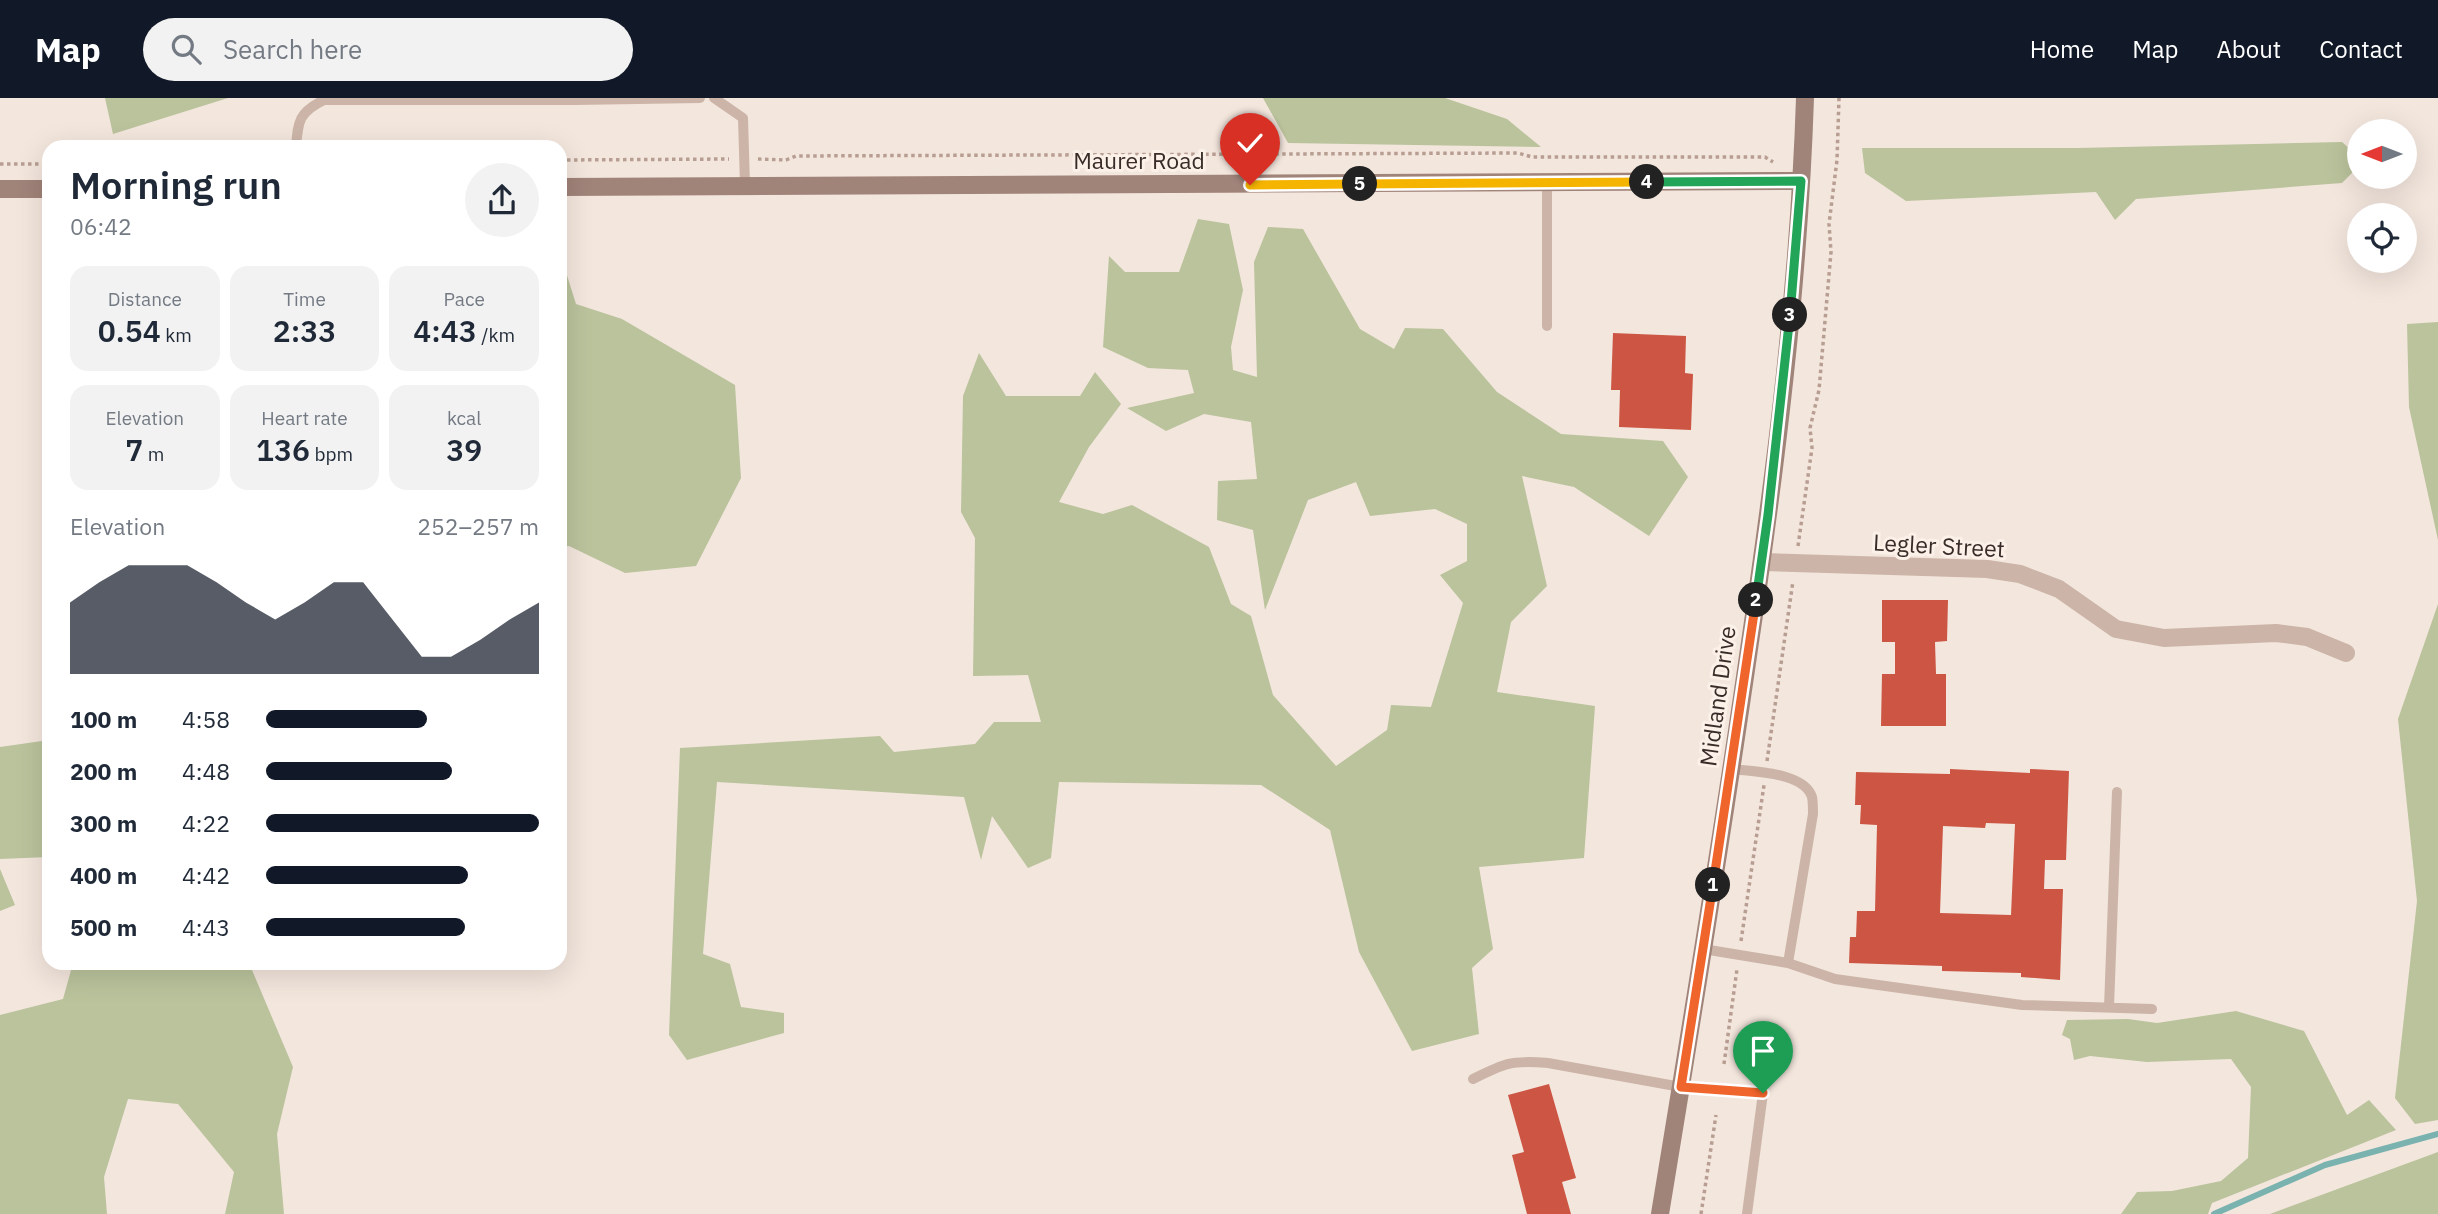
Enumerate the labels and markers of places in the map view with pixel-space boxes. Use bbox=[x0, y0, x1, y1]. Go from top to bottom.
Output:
pin bbox=[1220, 113, 1280, 185]
pin: 4 bbox=[1630, 164, 1664, 200]
pin: 5 bbox=[1342, 166, 1378, 202]
pin: 3 bbox=[1772, 298, 1808, 332]
pin: 2 bbox=[1738, 582, 1774, 618]
pin: 1 bbox=[1696, 868, 1730, 902]
pin bbox=[1733, 1021, 1793, 1093]

